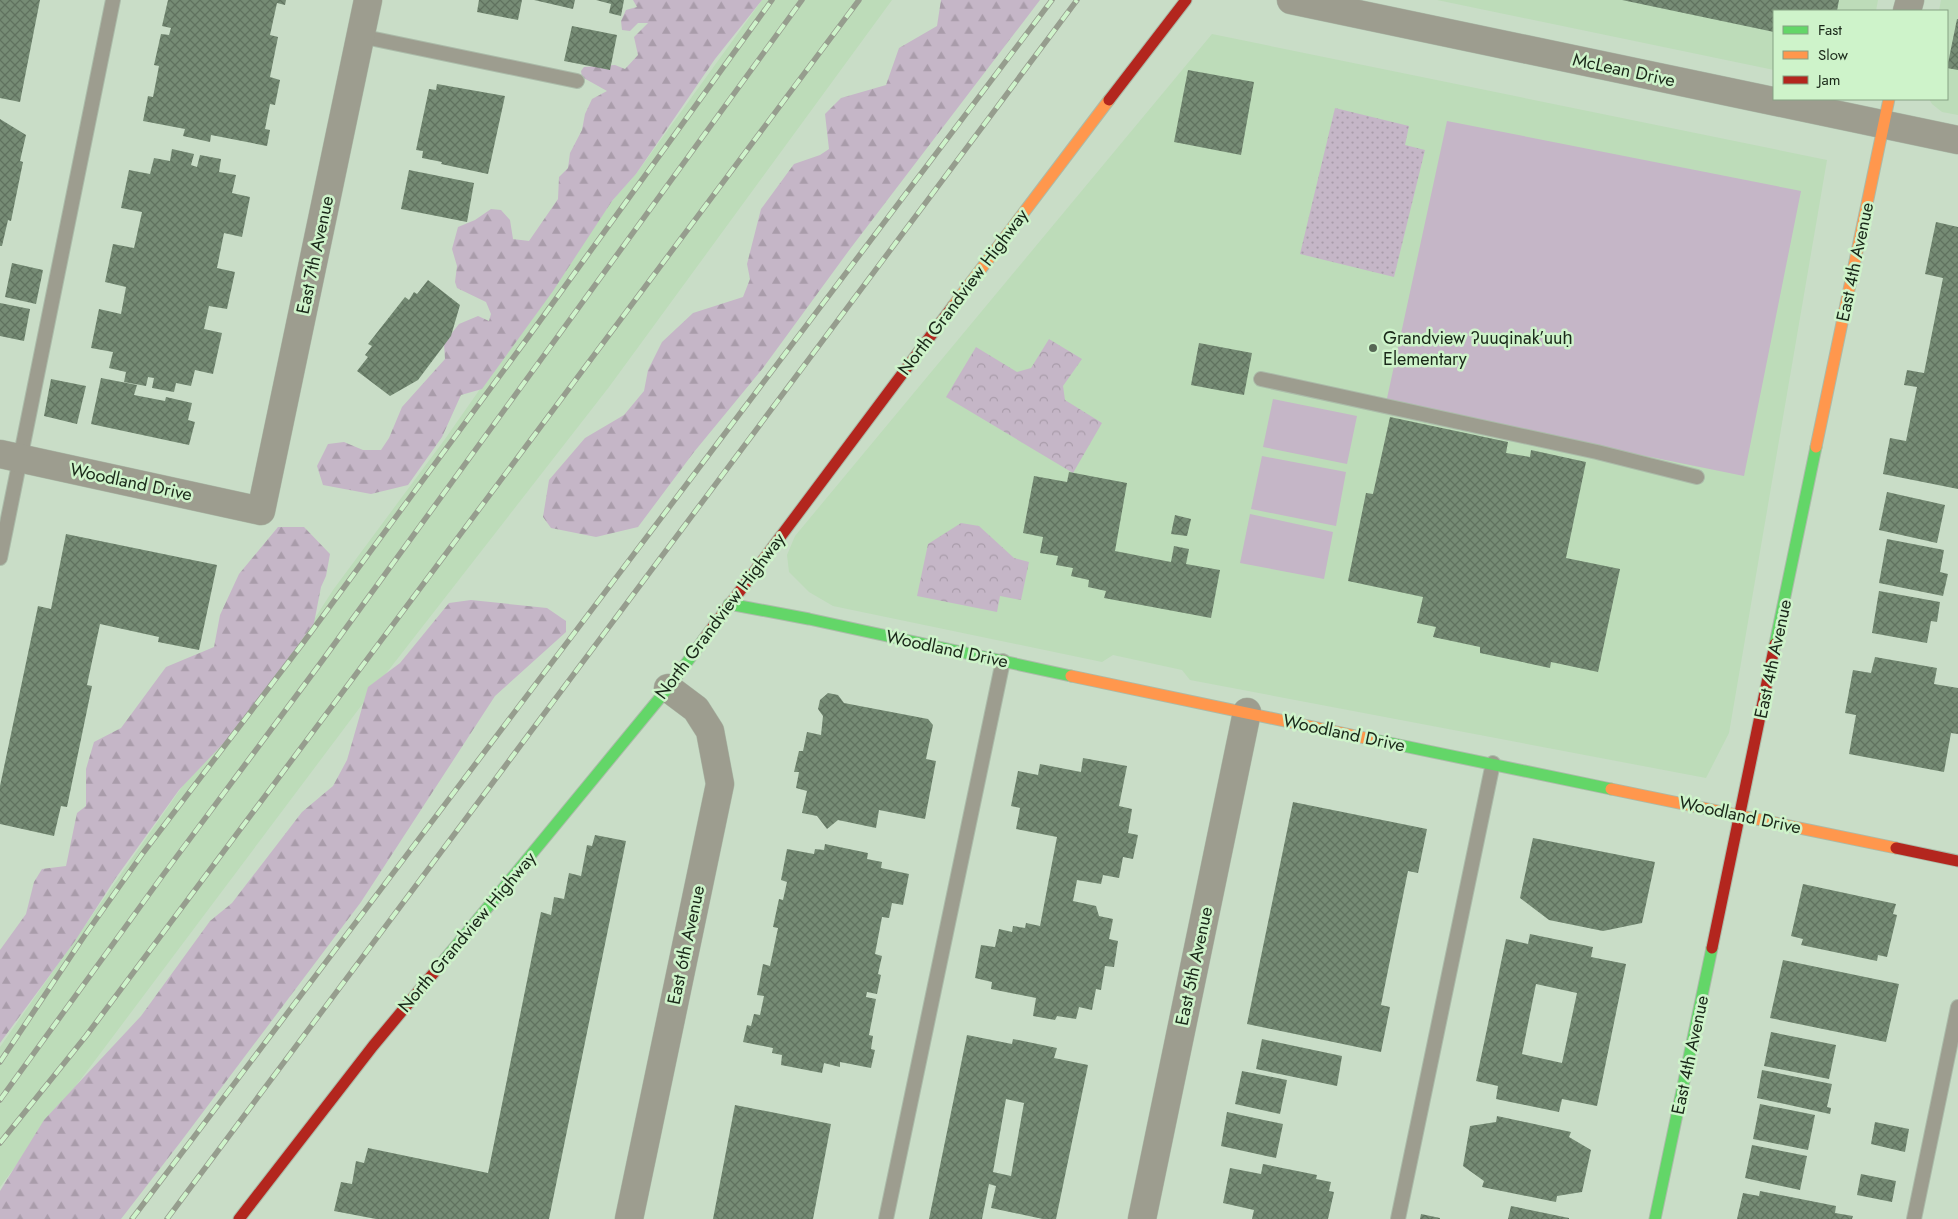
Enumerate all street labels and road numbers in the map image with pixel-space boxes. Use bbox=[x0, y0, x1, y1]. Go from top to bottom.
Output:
street label: McLean Drive bbox=[1570, 46, 1678, 94]
street label: East 7th Avenue bbox=[290, 193, 340, 317]
street label: East 4th Avenue bbox=[1830, 200, 1880, 324]
street label: North Grandview Highway bbox=[892, 203, 1034, 381]
street label: Woodland Drive bbox=[68, 456, 194, 508]
street label: North Grandview Highway bbox=[649, 527, 791, 705]
street label: East 4th Avenue bbox=[1748, 597, 1798, 721]
street label: Woodland Drive bbox=[884, 623, 1010, 675]
street label: Woodland Drive bbox=[1281, 707, 1407, 759]
street label: Woodland Drive bbox=[1677, 789, 1803, 841]
street label: North Grandview Highway bbox=[392, 846, 542, 1018]
street label: East 6th Avenue bbox=[661, 883, 711, 1007]
street label: East 5th Avenue bbox=[1169, 904, 1219, 1028]
street label: East 4th Avenue bbox=[1665, 993, 1715, 1117]

